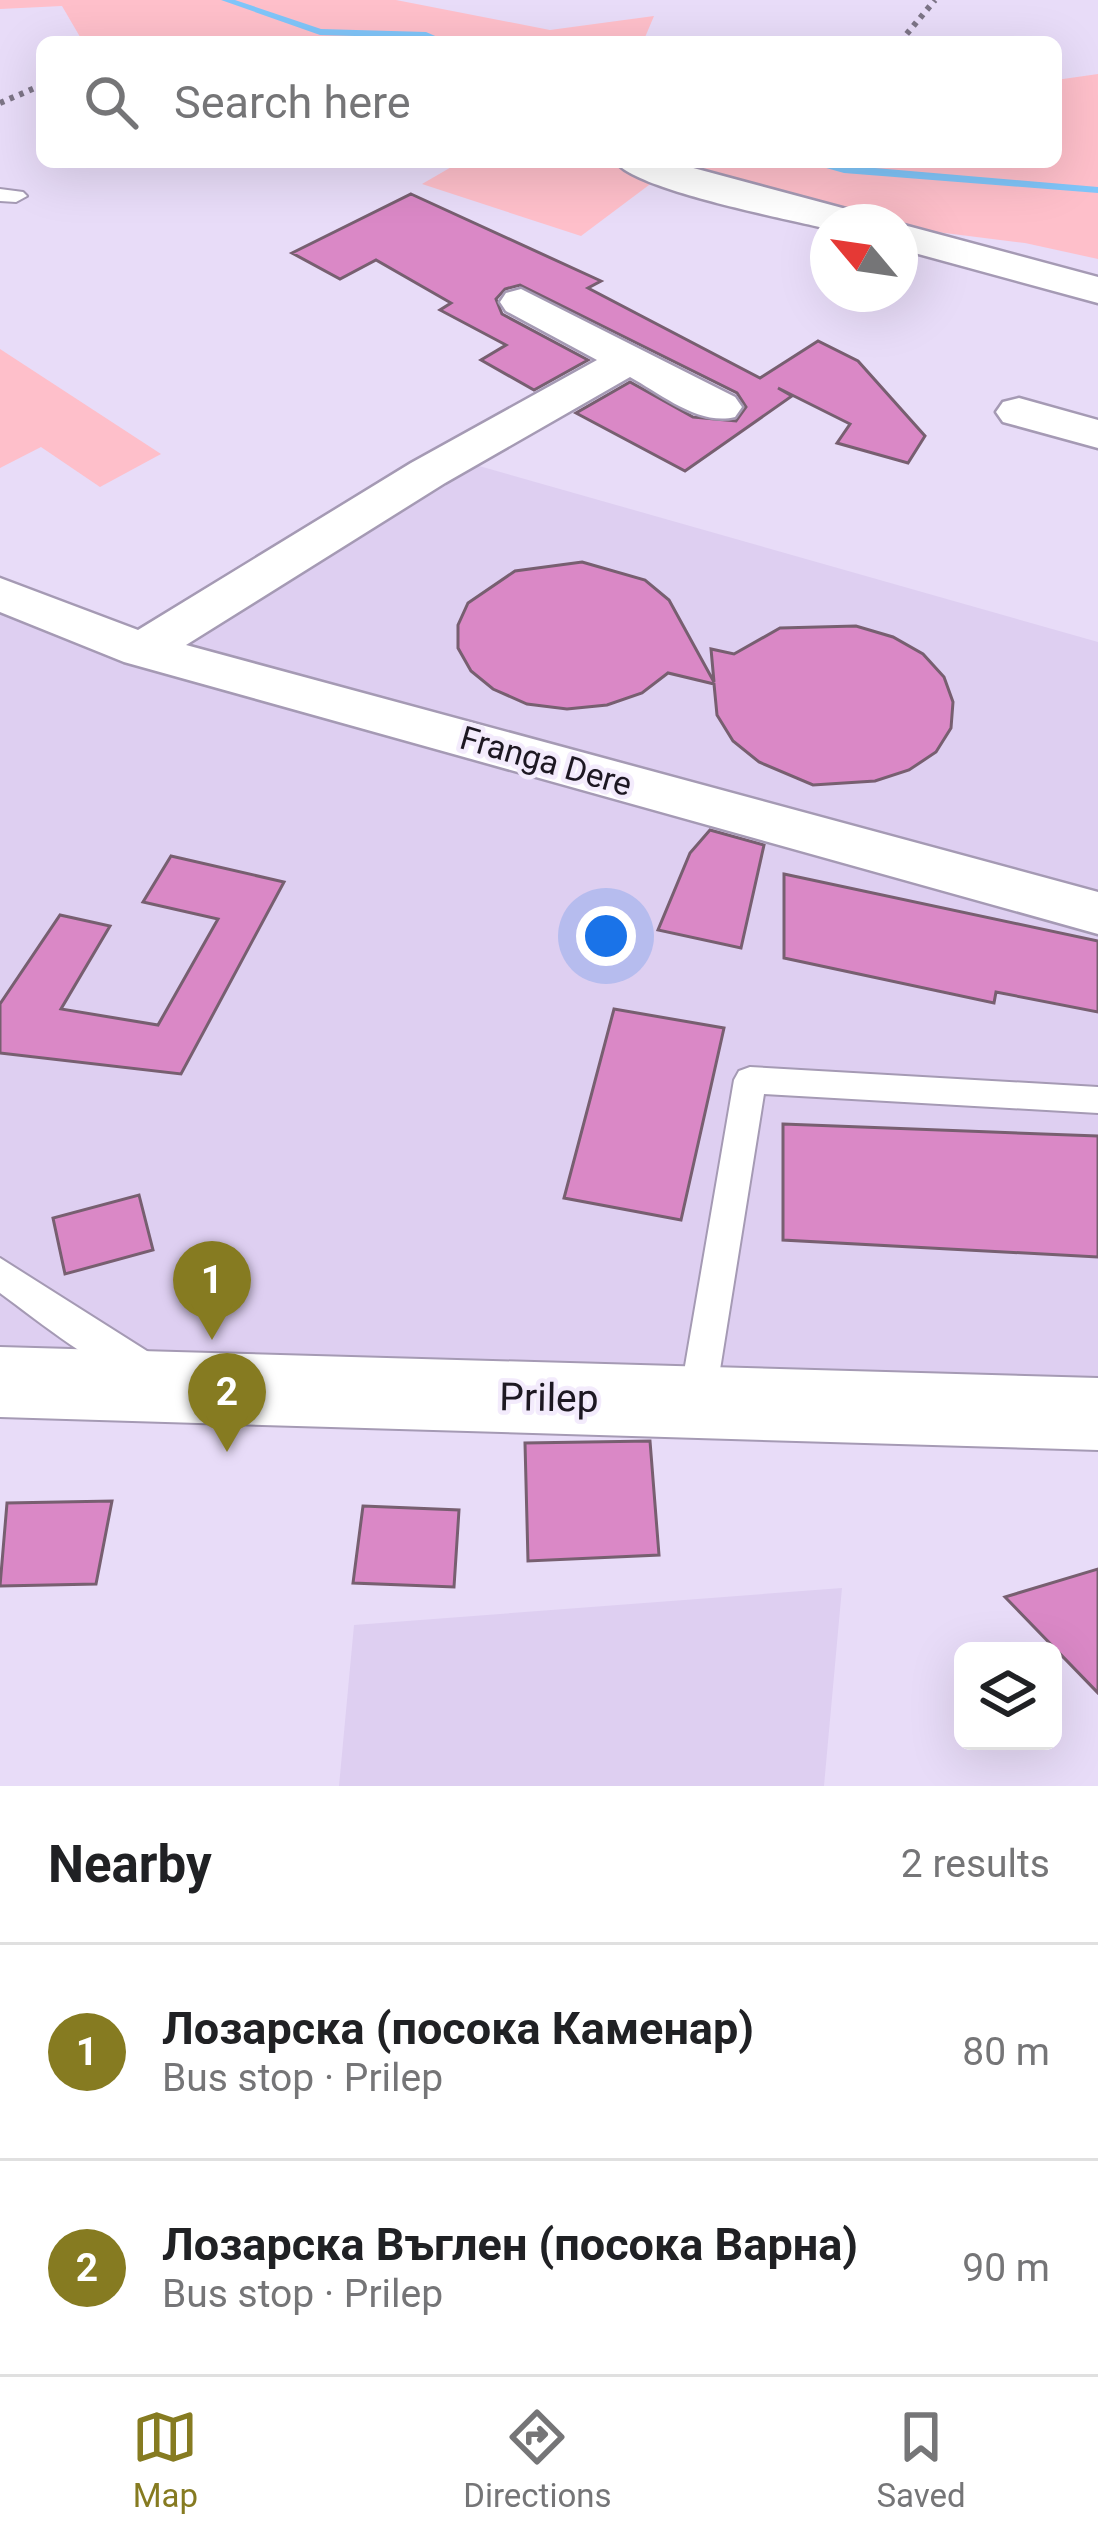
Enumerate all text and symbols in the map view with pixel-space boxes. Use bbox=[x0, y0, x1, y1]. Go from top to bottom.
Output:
search box bbox=[36, 36, 1062, 168]
icon: search bbox=[78, 69, 144, 135]
text: Search here bbox=[174, 76, 411, 129]
north arrow bbox=[810, 204, 918, 312]
street label: Franga Dere bbox=[456, 718, 636, 804]
your location bbox=[576, 906, 636, 966]
pin: 1 bbox=[173, 1241, 251, 1340]
pin: 2 bbox=[188, 1353, 266, 1452]
street label: Prilep bbox=[499, 1374, 599, 1422]
map controls bbox=[954, 1642, 1062, 1750]
button: layers bbox=[954, 1642, 1062, 1750]
text: Nearby bbox=[48, 1835, 212, 1894]
text: 2 results bbox=[901, 1841, 1050, 1887]
text: Лозарска (посока Каменар) bbox=[162, 2002, 754, 2055]
text: 1 bbox=[76, 2029, 98, 2075]
text: 80 m bbox=[962, 2029, 1050, 2075]
text: Bus stop · Prilep bbox=[162, 2055, 443, 2101]
text: Лозарска Въглен (посока Варна) bbox=[162, 2218, 858, 2271]
text: 2 bbox=[76, 2245, 98, 2291]
text: 90 m bbox=[962, 2245, 1050, 2291]
text: Bus stop · Prilep bbox=[162, 2271, 443, 2317]
tab: Map bbox=[132, 2404, 198, 2515]
tab: Directions bbox=[463, 2404, 612, 2515]
tab: Saved bbox=[876, 2404, 966, 2515]

